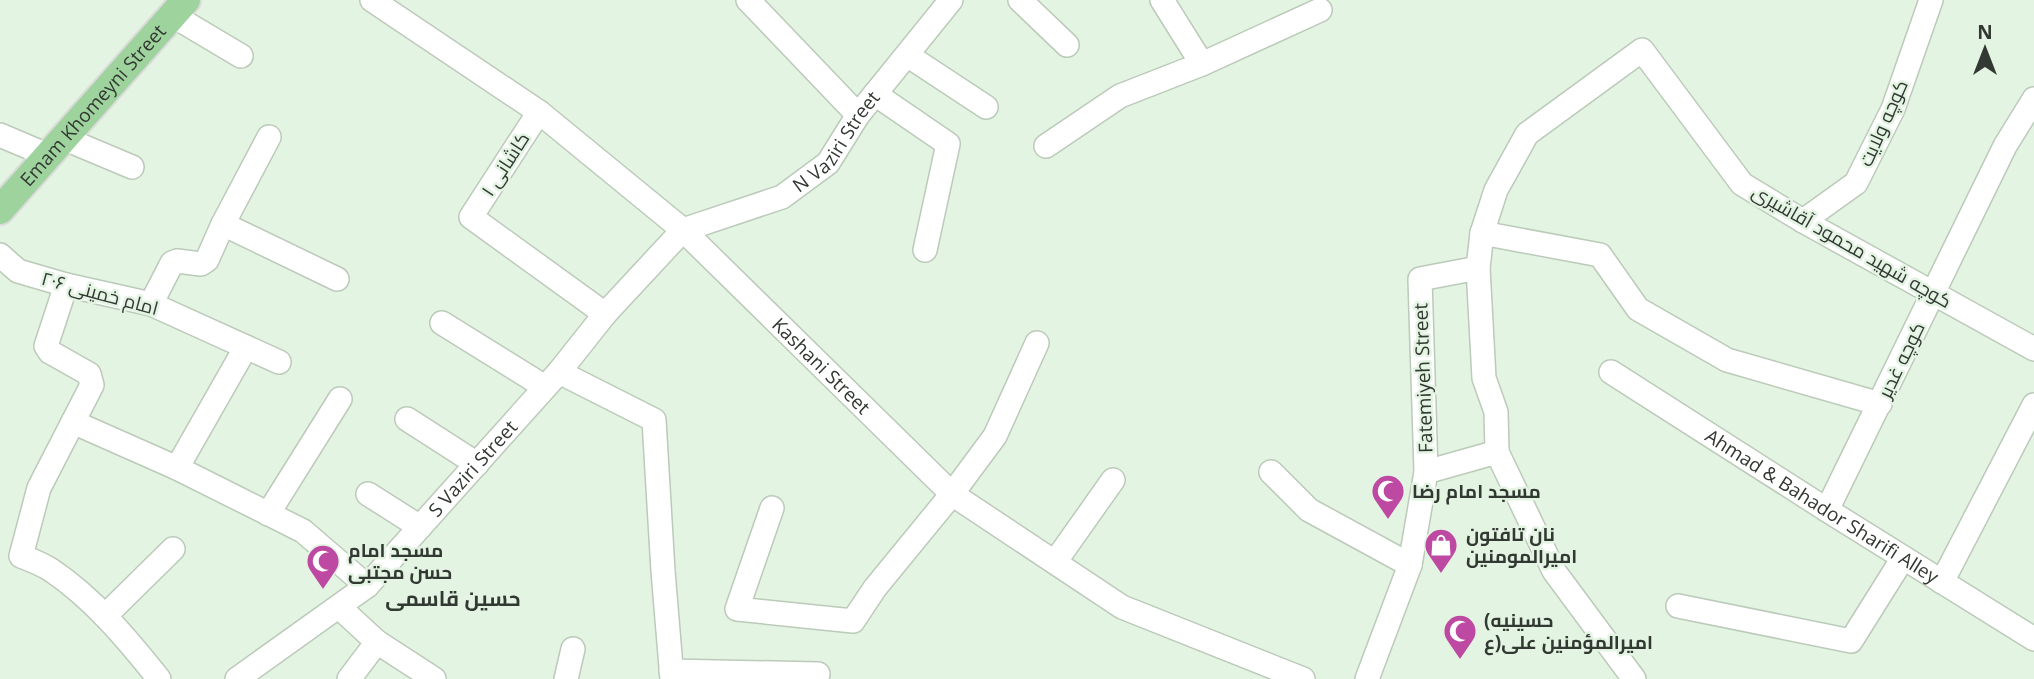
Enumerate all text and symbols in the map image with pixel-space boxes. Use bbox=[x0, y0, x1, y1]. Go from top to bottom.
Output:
north arrow bbox=[1950, 14, 2020, 84]
street label: Emam Khomeyni Street bbox=[14, 18, 172, 192]
text: N bbox=[1977, 19, 1993, 45]
street label: کوچه ولایت bbox=[1852, 75, 1914, 171]
street label: N Vaziri Street bbox=[787, 85, 886, 198]
street label: کاشانی ۱ bbox=[475, 127, 535, 201]
street label: کوچه شهید محمود آقاشیری bbox=[1748, 178, 1956, 314]
street label: امام خمینی ۲۰۶ bbox=[38, 265, 161, 322]
street label: Fatemiyeh Street bbox=[1407, 302, 1439, 453]
street label: Kashani Street bbox=[767, 312, 876, 420]
street label: کوچه غدیر bbox=[1871, 318, 1931, 403]
street label: S Vaziri Street bbox=[422, 414, 523, 522]
street label: Ahmad & Bahador Sharifi Alley bbox=[1700, 423, 1944, 590]
mosque icon: مسجد امام رضا bbox=[1369, 472, 1407, 521]
place label: مسجد امام رضا bbox=[1412, 478, 1541, 505]
place label: نان تافتون امیرالمومنین bbox=[1466, 521, 1577, 569]
shop icon: نان تافتون امیرالمومنین bbox=[1422, 526, 1460, 575]
place label: مسجد امام حسن مجتبی bbox=[348, 537, 452, 585]
mosque icon: مسجد امام حسن مجتبی bbox=[304, 542, 342, 591]
district label: حسین قاسمی bbox=[385, 584, 521, 612]
place label: (حسینیه امیرالمؤمنین علی(ع bbox=[1484, 607, 1653, 656]
mosque icon: (حسینیه امیرالمؤمنین علی(ع bbox=[1441, 612, 1479, 661]

